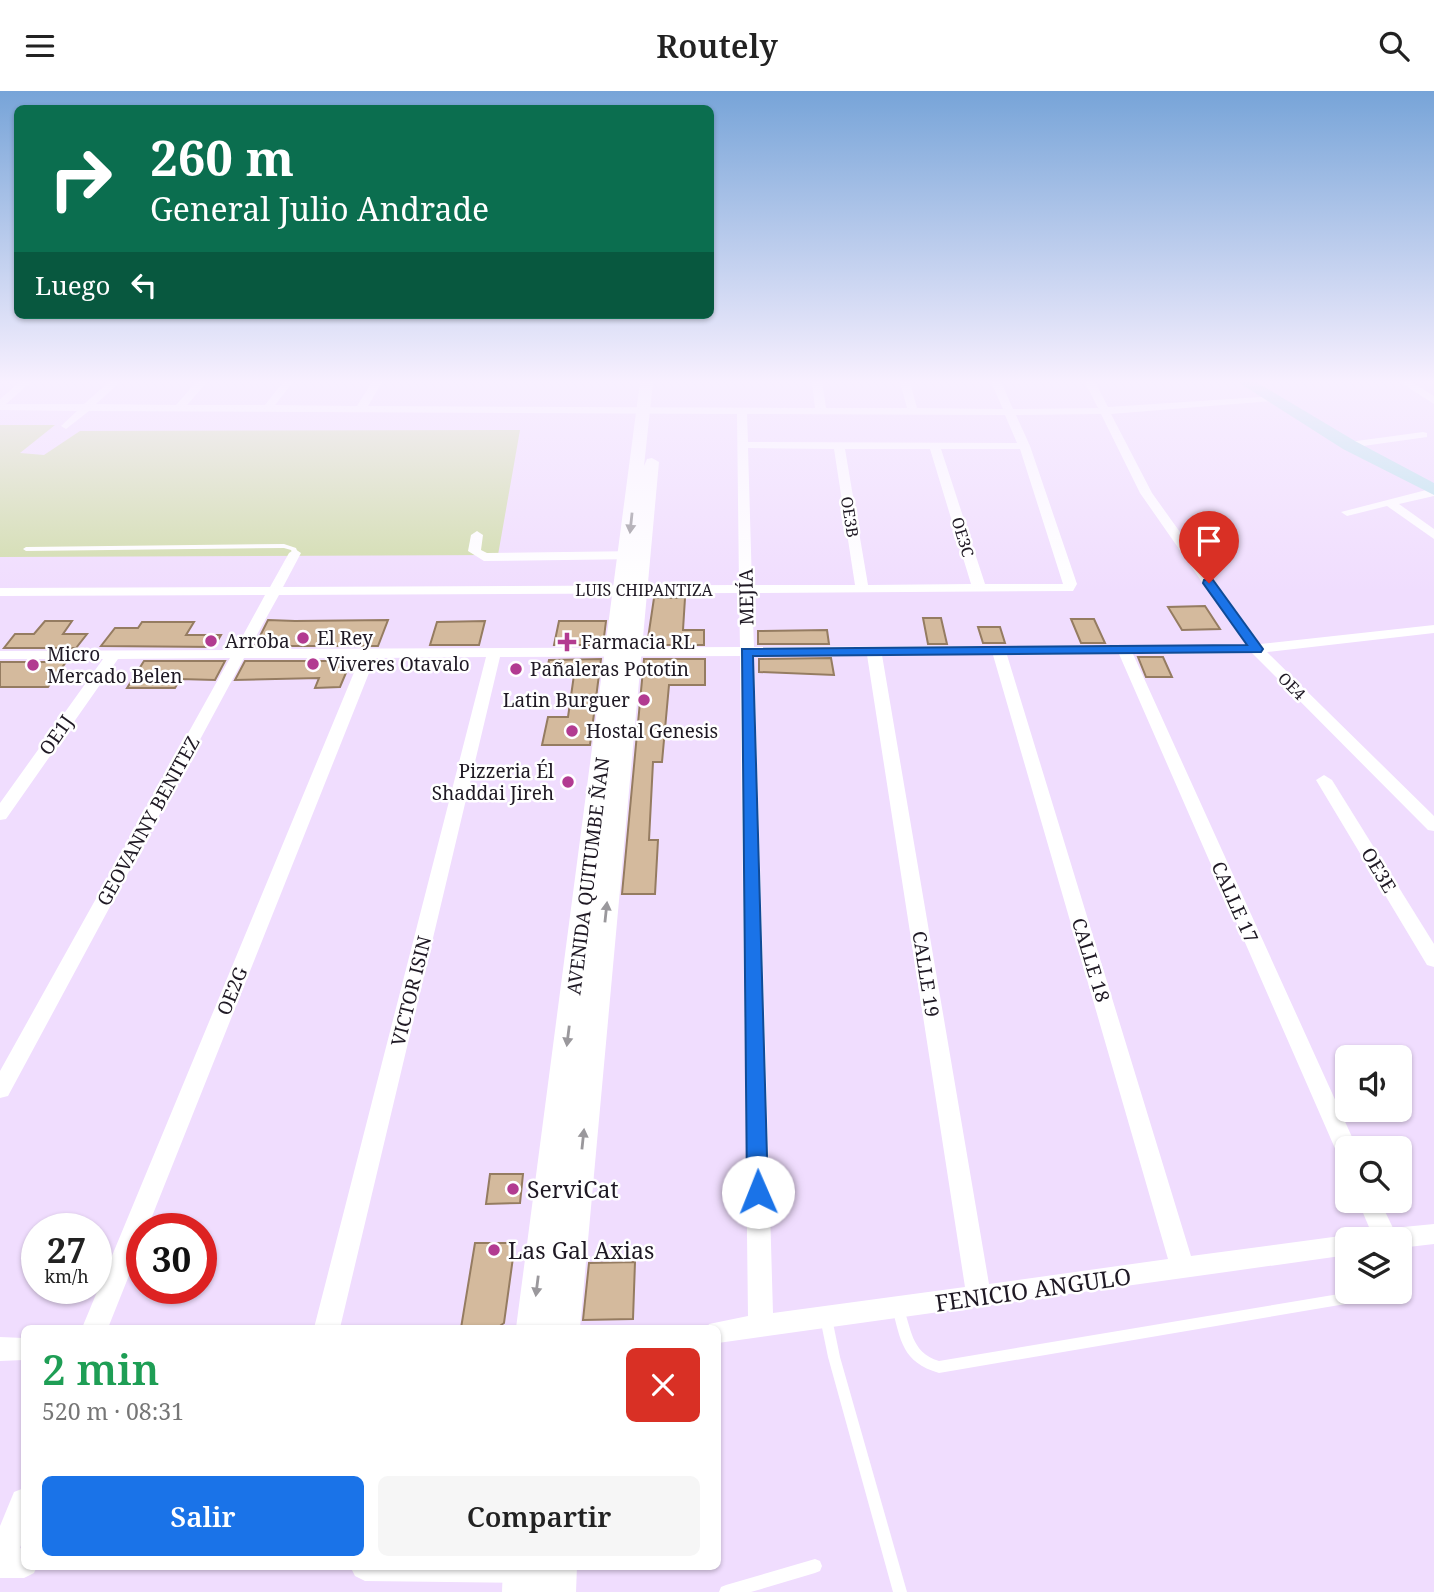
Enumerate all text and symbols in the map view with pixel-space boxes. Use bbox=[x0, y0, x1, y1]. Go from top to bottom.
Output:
text: Routely bbox=[656, 24, 778, 67]
icon: menu bbox=[21, 27, 59, 65]
icon: search bbox=[1375, 27, 1413, 65]
text: 260 m bbox=[150, 124, 294, 190]
icon: right bbox=[35, 133, 126, 224]
text: General Julio Andrade bbox=[150, 187, 489, 230]
icon: left bbox=[125, 266, 163, 304]
text: Luego bbox=[35, 267, 111, 303]
street label: OE3B bbox=[836, 495, 864, 539]
pin bbox=[1179, 511, 1239, 583]
one-way arrow bbox=[625, 512, 636, 534]
street label: OE3C bbox=[947, 514, 980, 560]
icon: arrive bbox=[1190, 522, 1228, 560]
street label: MEJÍA bbox=[732, 568, 759, 626]
street label: LUIS CHIPANTIZA bbox=[575, 579, 713, 601]
place label: El Rey bbox=[317, 625, 373, 651]
place label: Arroba bbox=[225, 628, 290, 654]
place label: Farmacia RL bbox=[581, 629, 695, 655]
marker: El Rey bbox=[295, 630, 311, 646]
marker: Arroba bbox=[203, 633, 219, 649]
marker: Farmacia RL bbox=[559, 634, 575, 650]
place label: Micro Mercado Belen bbox=[47, 641, 182, 689]
place label: Viveres Otavalo bbox=[327, 651, 470, 677]
marker: Viveres Otavalo bbox=[305, 656, 321, 672]
place label: Pañaleras Pototin bbox=[530, 656, 689, 682]
marker: Micro Mercado Belen bbox=[25, 657, 41, 673]
marker: Pañaleras Pototin bbox=[508, 661, 524, 677]
street label: OE4 bbox=[1273, 667, 1311, 705]
place label: Latin Burguer bbox=[503, 687, 630, 713]
marker: Latin Burguer bbox=[636, 692, 652, 708]
street label: OE1J bbox=[33, 710, 79, 760]
place label: Hostal Genesis bbox=[586, 718, 718, 744]
marker: Hostal Genesis bbox=[564, 723, 580, 739]
street label: GEOVANNY BENITEZ bbox=[91, 732, 205, 910]
street label: AVENIDA QUITUMBE ÑAN bbox=[561, 756, 615, 996]
place label: Pizzeria Él Shaddai Jireh bbox=[432, 758, 554, 806]
marker: Pizzeria Él Shaddai Jireh bbox=[560, 774, 576, 790]
street label: OE3E bbox=[1355, 843, 1403, 898]
street label: CALLE 17 bbox=[1205, 857, 1265, 947]
one-way arrow bbox=[601, 901, 612, 923]
street label: CALLE 18 bbox=[1066, 915, 1116, 1005]
street label: CALLE 19 bbox=[906, 929, 946, 1019]
street label: VICTOR ISIN bbox=[385, 933, 437, 1049]
street label: OE2G bbox=[211, 962, 254, 1019]
one-way arrow bbox=[563, 1026, 574, 1048]
map controls bbox=[1335, 1045, 1412, 1304]
button: sound bbox=[1335, 1045, 1412, 1122]
one-way arrow bbox=[578, 1127, 589, 1149]
button: search bbox=[1335, 1136, 1412, 1213]
position arrow bbox=[721, 1155, 795, 1229]
place label: ServiCat bbox=[527, 1173, 619, 1205]
marker: ServiCat bbox=[505, 1181, 521, 1197]
speed limit sign: 30 bbox=[126, 1213, 217, 1304]
text: 27 bbox=[47, 1226, 86, 1273]
button: layers bbox=[1335, 1227, 1412, 1304]
place label: Las Gal Axias bbox=[508, 1234, 654, 1266]
marker: Las Gal Axias bbox=[486, 1242, 502, 1258]
street label: FENICIO ANGULO bbox=[933, 1259, 1133, 1319]
text: km/h bbox=[44, 1264, 89, 1288]
one-way arrow bbox=[532, 1276, 543, 1298]
text: 2 min bbox=[42, 1340, 159, 1397]
button: close bbox=[626, 1348, 700, 1422]
text: 520 m · 08:31 bbox=[42, 1395, 184, 1427]
button: Salir bbox=[42, 1476, 364, 1556]
button: Compartir bbox=[378, 1476, 700, 1556]

